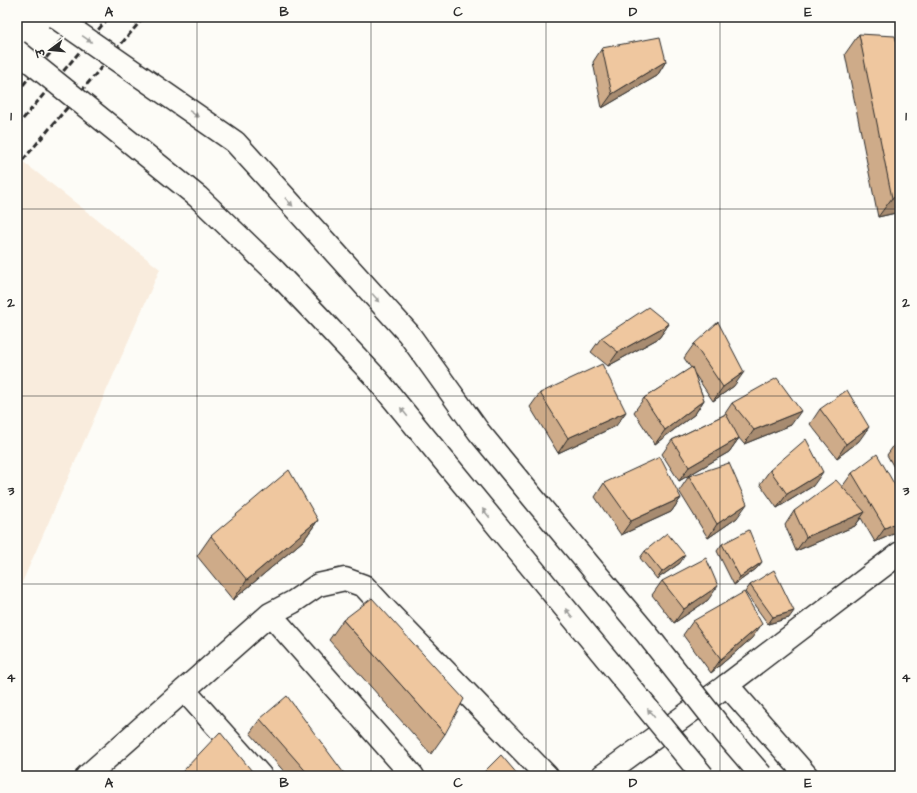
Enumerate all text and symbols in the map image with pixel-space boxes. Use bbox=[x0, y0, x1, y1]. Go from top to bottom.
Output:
text: A bbox=[105, 3, 114, 21]
text: B bbox=[279, 3, 289, 21]
text: C bbox=[453, 3, 463, 21]
text: D bbox=[629, 3, 638, 21]
text: E bbox=[804, 3, 812, 21]
north arrow bbox=[30, 30, 70, 70]
one-way arrow bbox=[82, 35, 93, 43]
text: उ bbox=[32, 45, 49, 59]
text: 1 bbox=[10, 107, 12, 125]
text: 1 bbox=[905, 107, 907, 125]
one-way arrow bbox=[189, 110, 199, 118]
one-way arrow bbox=[284, 196, 293, 207]
one-way arrow bbox=[371, 293, 380, 302]
text: 2 bbox=[6, 294, 15, 312]
text: 2 bbox=[901, 294, 910, 312]
one-way arrow bbox=[399, 407, 408, 418]
text: 3 bbox=[7, 482, 15, 500]
text: 3 bbox=[902, 482, 910, 500]
one-way arrow bbox=[482, 507, 491, 518]
one-way arrow bbox=[564, 608, 573, 618]
text: 4 bbox=[7, 669, 16, 687]
text: 4 bbox=[902, 669, 911, 687]
one-way arrow bbox=[647, 708, 656, 719]
text: A bbox=[105, 774, 114, 792]
text: B bbox=[279, 774, 289, 792]
text: C bbox=[453, 774, 463, 792]
text: D bbox=[629, 774, 638, 792]
text: E bbox=[804, 774, 812, 792]

